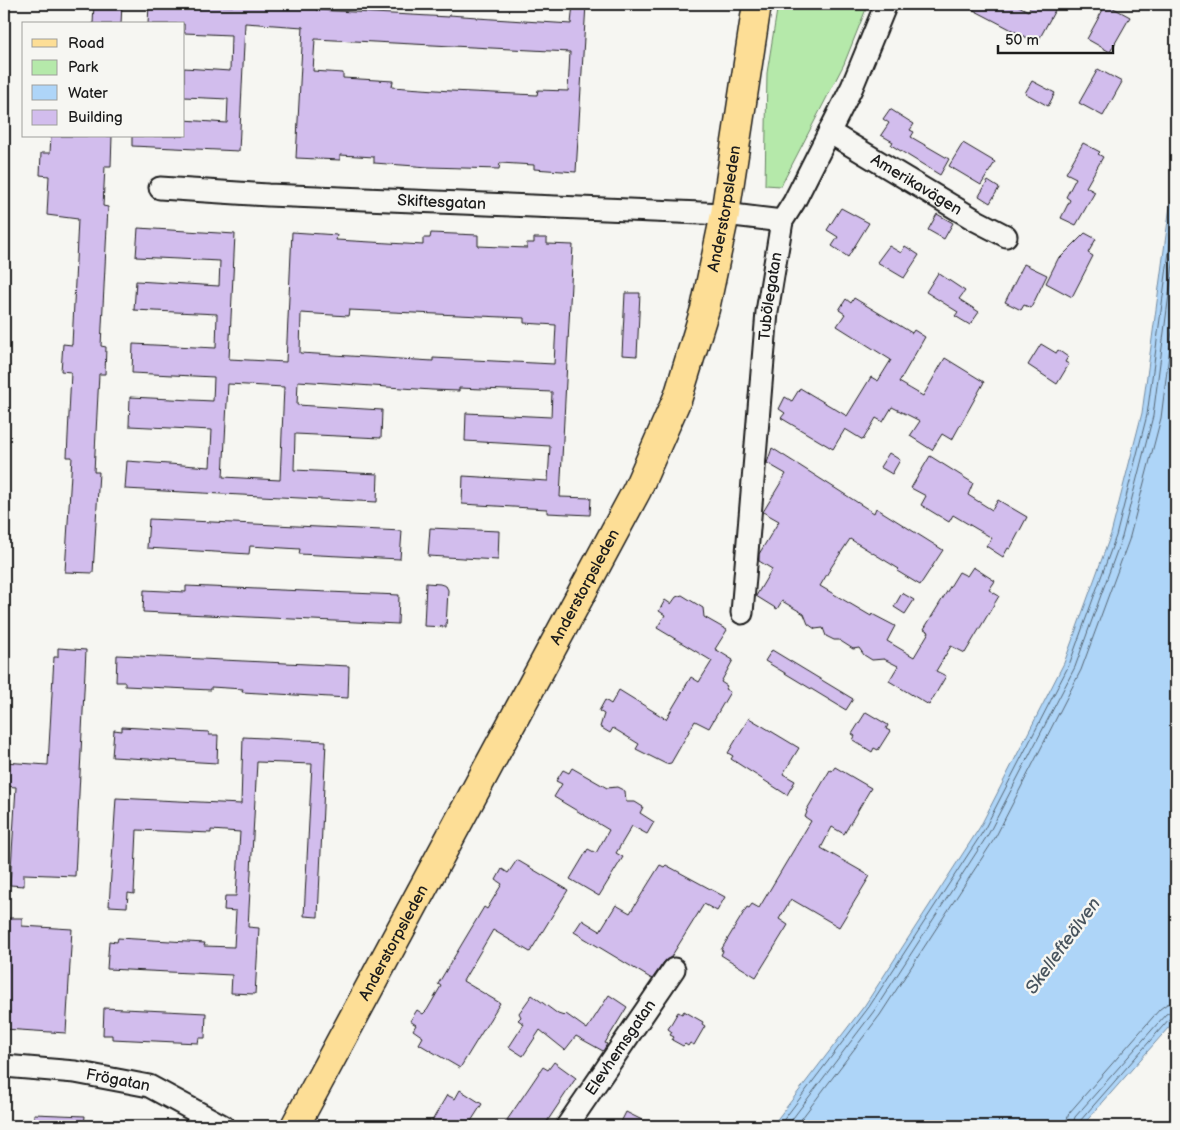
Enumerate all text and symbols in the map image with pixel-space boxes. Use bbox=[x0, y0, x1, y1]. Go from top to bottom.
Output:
legend bbox=[22, 22, 185, 138]
scale bar bbox=[998, 22, 1112, 54]
text: 50 m bbox=[1005, 31, 1039, 50]
text: Road bbox=[68, 34, 104, 53]
text: Park bbox=[68, 58, 99, 77]
text: Water bbox=[68, 84, 108, 103]
text: Building bbox=[68, 108, 123, 127]
street label: Anderstorpsleden bbox=[704, 144, 745, 274]
street label: Amerikavägen bbox=[867, 150, 965, 219]
street label: Skiftesgatan bbox=[397, 191, 486, 214]
street label: Tubölegatan bbox=[755, 251, 786, 341]
street label: Anderstorpsleden bbox=[546, 526, 624, 648]
street label: Anderstorpsleden bbox=[355, 882, 432, 1004]
water label: Skellefteälven bbox=[1021, 894, 1105, 998]
street label: Elevhemsgatan bbox=[581, 996, 660, 1099]
street label: Frögatan bbox=[84, 1065, 152, 1095]

